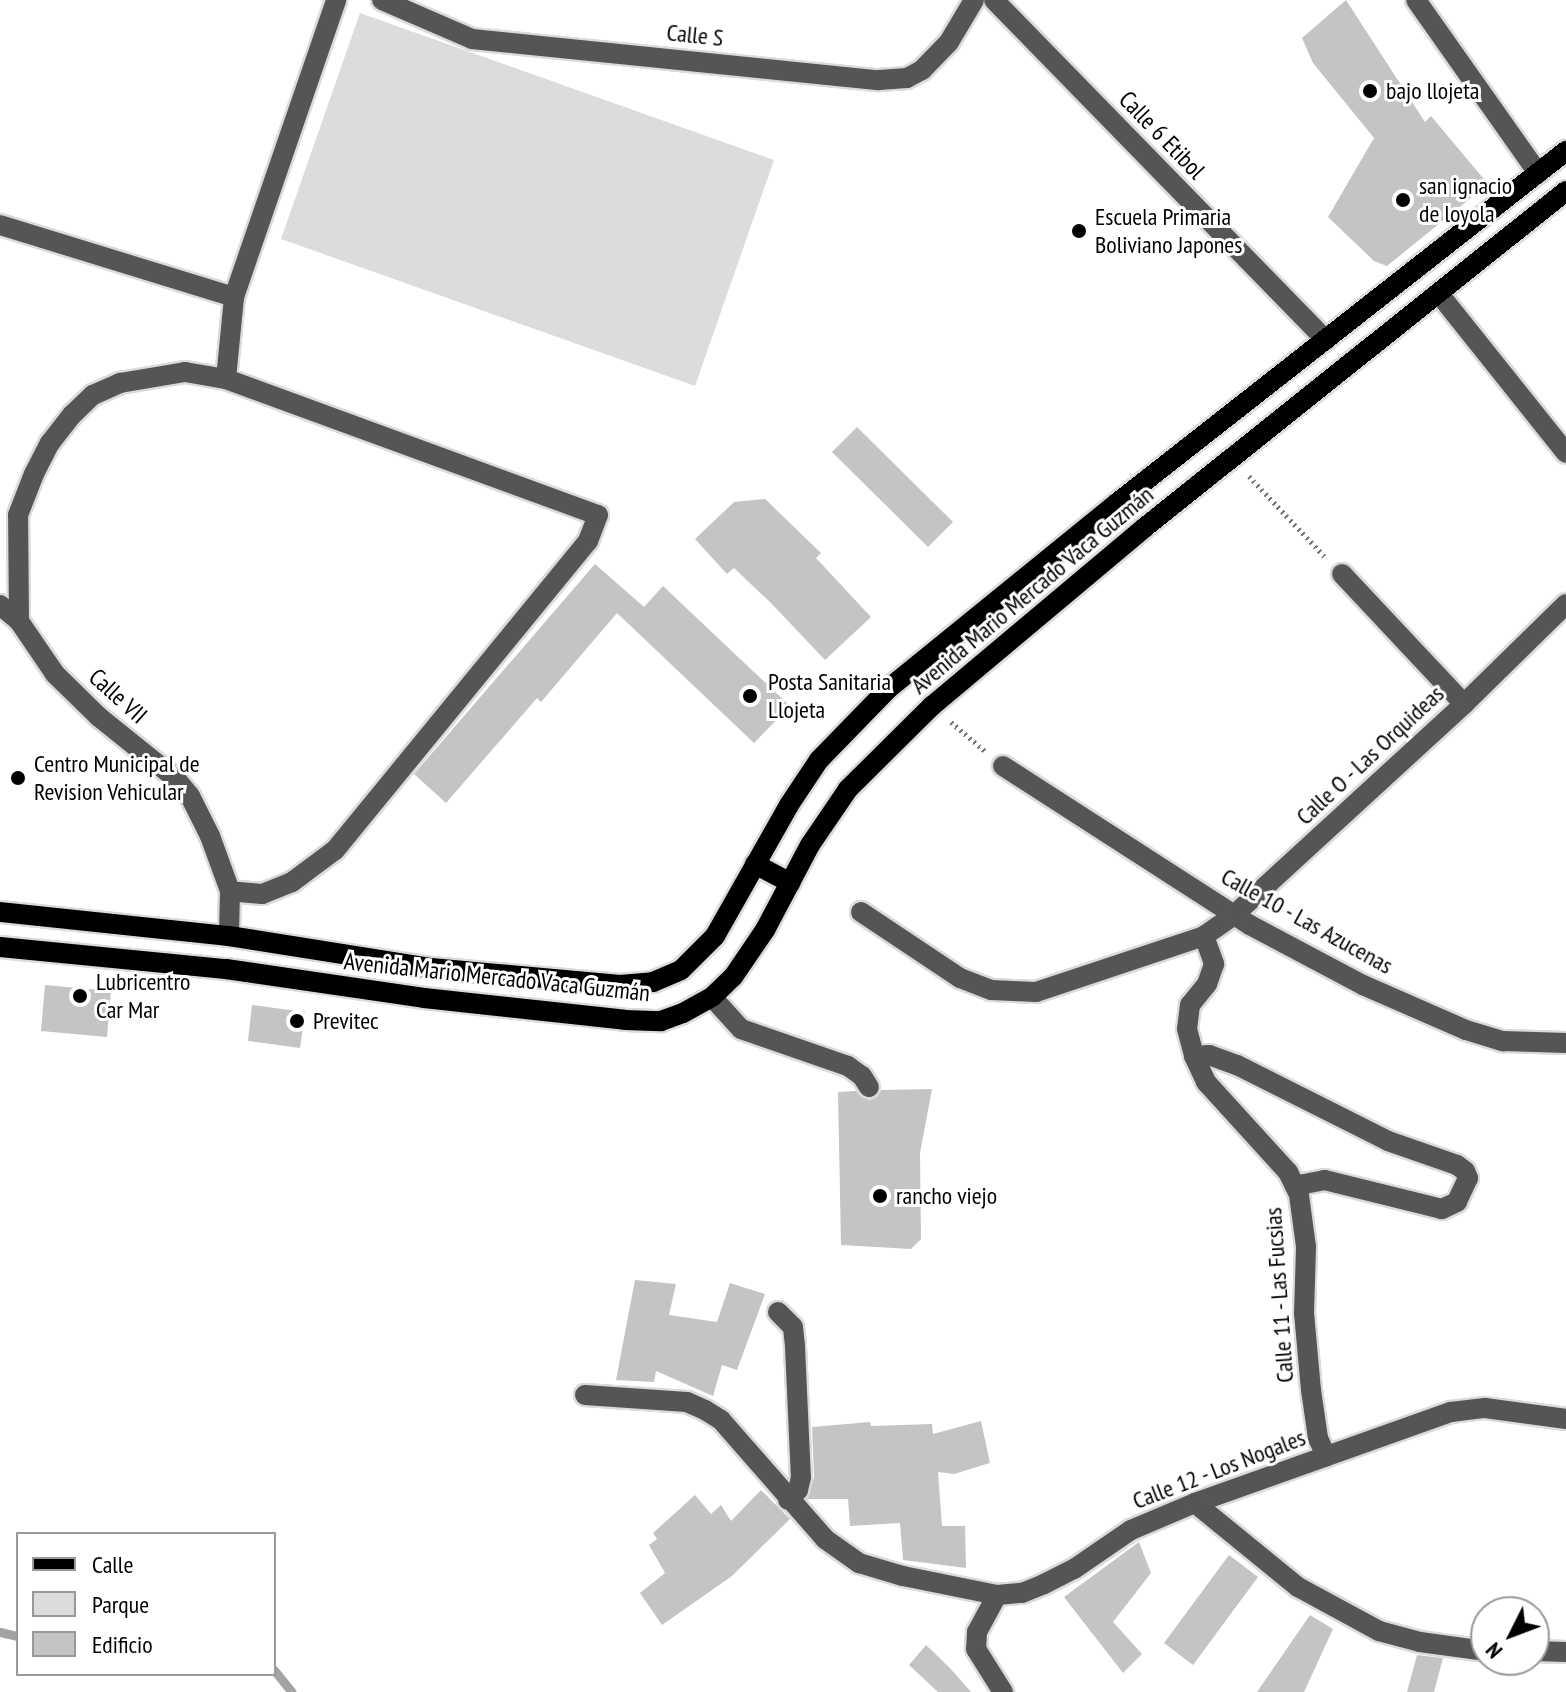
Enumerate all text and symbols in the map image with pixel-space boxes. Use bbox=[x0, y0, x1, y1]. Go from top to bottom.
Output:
street label: Calle S bbox=[665, 18, 725, 52]
place label: bajo llojeta bbox=[1386, 77, 1479, 105]
marker: bajo llojeta bbox=[1361, 82, 1379, 100]
street label: Calle 6 Etibol bbox=[1113, 85, 1211, 185]
place label: san ignacio de loyola bbox=[1419, 172, 1512, 228]
marker: san ignacio de loyola bbox=[1394, 191, 1412, 209]
place label: Escuela Primaria Boliviano Japones bbox=[1095, 203, 1242, 259]
marker: Escuela Primaria Boliviano Japones bbox=[1070, 222, 1088, 240]
street label: Avenida Mario Mercado Vaca Guzmán bbox=[905, 480, 1159, 700]
street label: Calle VII bbox=[83, 662, 153, 730]
place label: Posta Sanitaria Llojeta bbox=[768, 668, 891, 724]
street label: Calle O - Las Orquideas bbox=[1290, 679, 1450, 831]
marker: Posta Sanitaria Llojeta bbox=[739, 685, 761, 707]
place label: Centro Municipal de Revision Vehicular bbox=[34, 750, 200, 806]
marker: Centro Municipal de Revision Vehicular bbox=[9, 769, 27, 787]
street label: Calle 10 - Las Azucenas bbox=[1215, 861, 1399, 981]
street label: Avenida Mario Mercado Vaca Guzmán bbox=[342, 947, 652, 1007]
place label: Lubricentro Car Mar bbox=[96, 968, 190, 1024]
marker: Lubricentro Car Mar bbox=[71, 987, 89, 1005]
place label: Previtec bbox=[313, 1007, 378, 1035]
marker: Previtec bbox=[288, 1012, 306, 1030]
place label: rancho viejo bbox=[896, 1182, 997, 1210]
marker: rancho viejo bbox=[871, 1187, 889, 1205]
street label: Calle 11 - Las Fucsias bbox=[1258, 1205, 1300, 1385]
street label: Calle 12 - Los Nogales bbox=[1128, 1422, 1310, 1516]
legend bbox=[16, 1532, 276, 1676]
text: Calle bbox=[92, 1549, 133, 1580]
text: Parque bbox=[92, 1589, 149, 1620]
north arrow bbox=[1470, 1596, 1550, 1676]
text: Edificio bbox=[92, 1629, 153, 1660]
text: N bbox=[1479, 1637, 1508, 1665]

